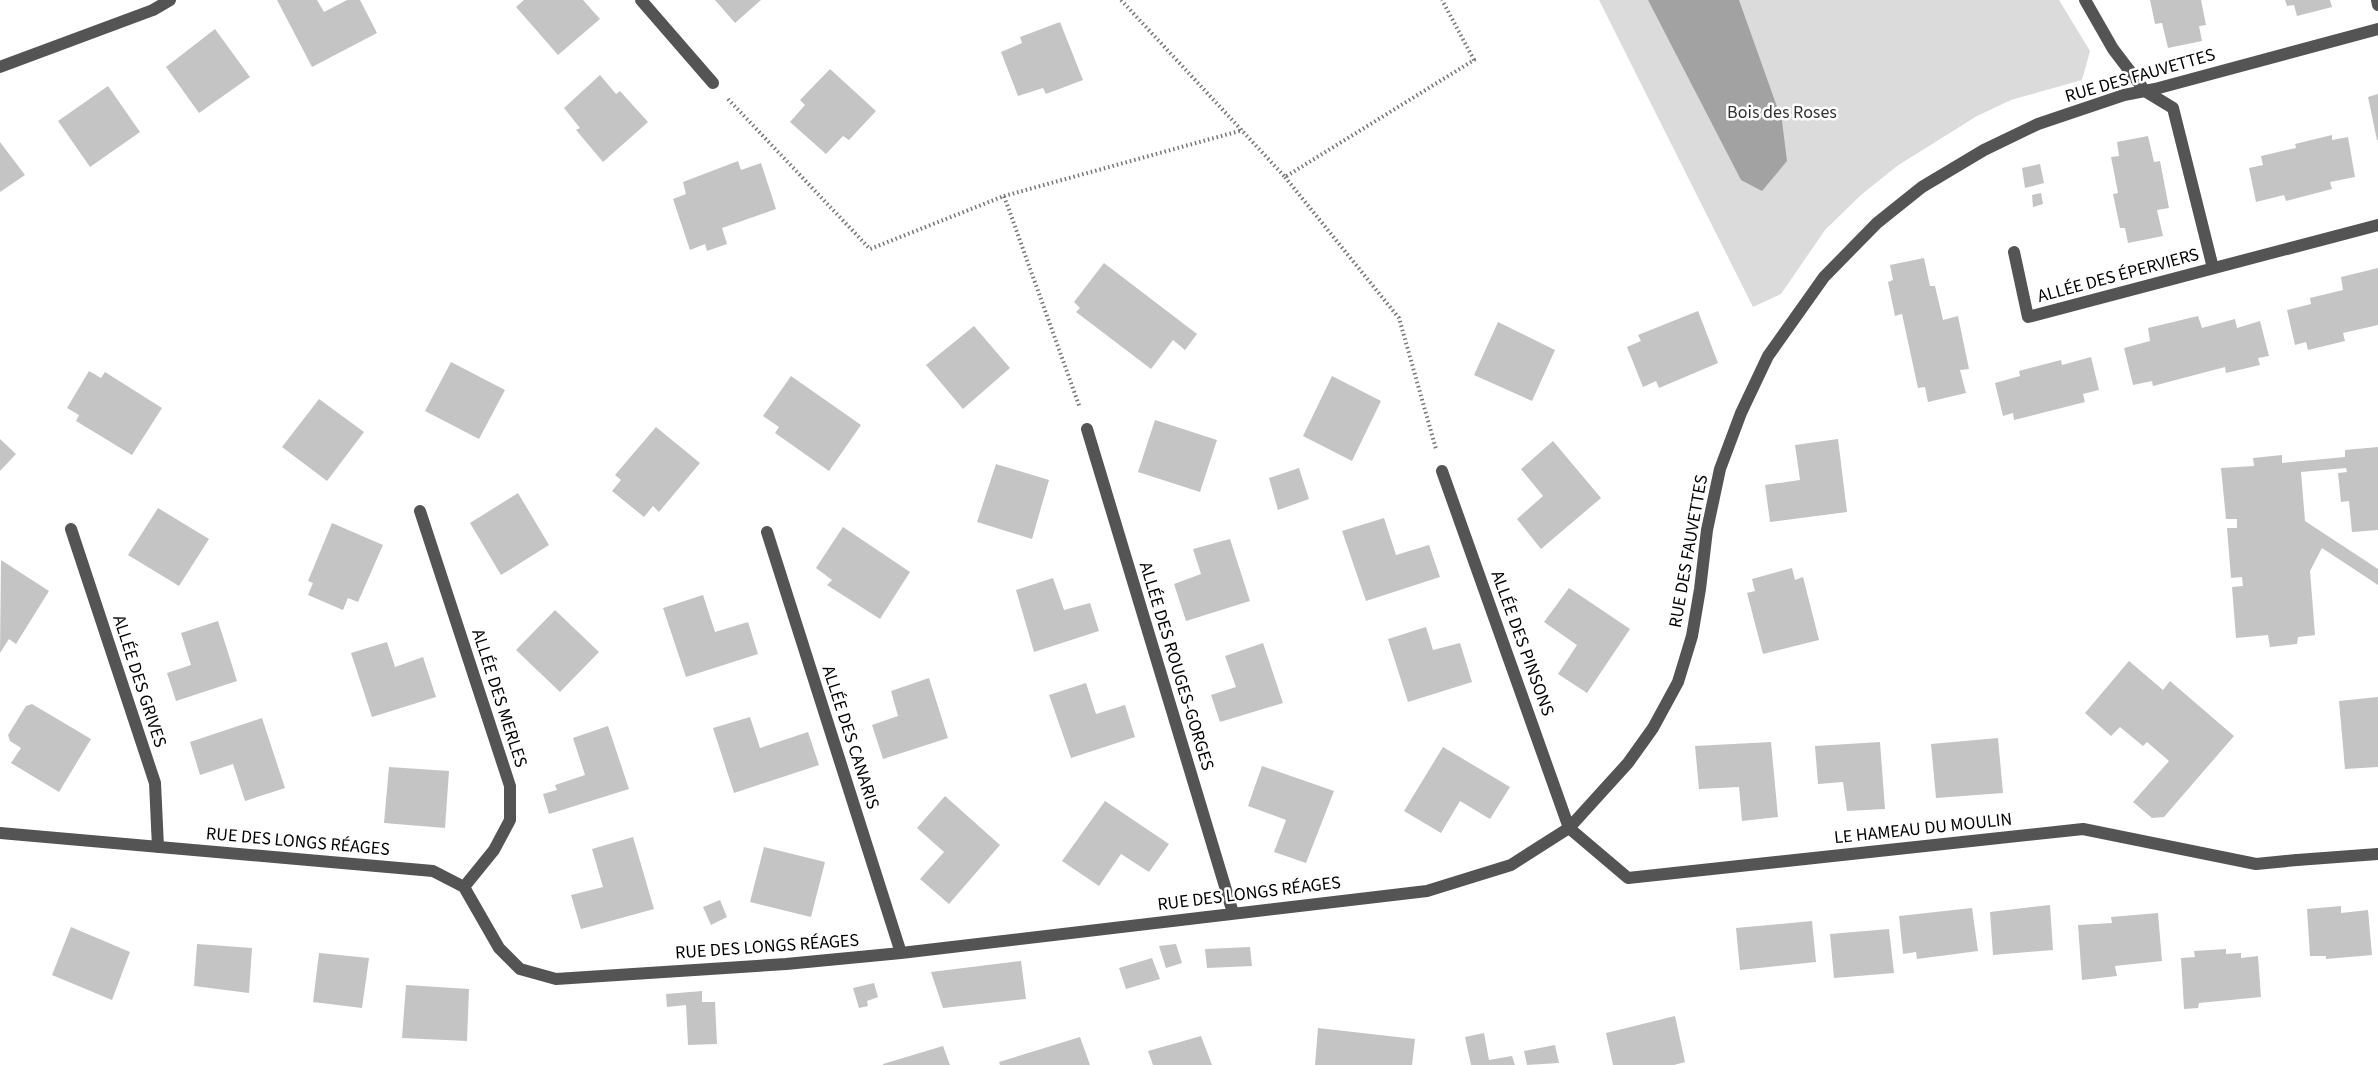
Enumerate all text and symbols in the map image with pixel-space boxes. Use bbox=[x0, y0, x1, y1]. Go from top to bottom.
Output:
street label: RUE DES FAUVETTES bbox=[2062, 42, 2218, 109]
park label: Bois des Roses bbox=[1727, 100, 1837, 125]
street label: ALLÉE DES ÉPERVIERS bbox=[2035, 242, 2202, 309]
street label: RUE DES FAUVETTES bbox=[1663, 473, 1714, 630]
street label: ALLÉE DES ROUGES-GORGES bbox=[1133, 559, 1220, 774]
street label: ALLÉE DES PINSONS bbox=[1485, 567, 1560, 719]
street label: ALLÉE DES GRIVES bbox=[106, 612, 173, 751]
street label: ALLÉE DES MERLES bbox=[465, 626, 534, 771]
street label: ALLÉE DES CANARIS bbox=[816, 662, 886, 812]
street label: LE HAMEAU DU MOULIN bbox=[1833, 807, 2013, 850]
street label: RUE DES LONGS RÉAGES bbox=[205, 821, 391, 862]
street label: RUE DES LONGS RÉAGES bbox=[1156, 870, 1342, 917]
street label: RUE DES LONGS RÉAGES bbox=[674, 928, 860, 965]

